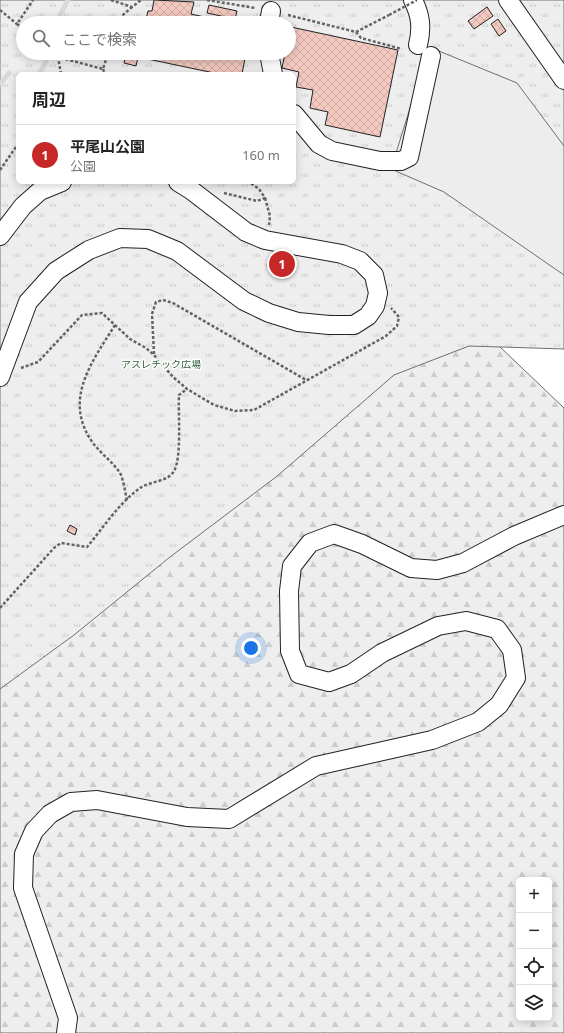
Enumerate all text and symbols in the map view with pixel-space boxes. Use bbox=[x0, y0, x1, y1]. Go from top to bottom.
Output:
search box bbox=[16, 16, 296, 60]
icon: search bbox=[30, 27, 52, 49]
text: ここで検索 bbox=[62, 29, 137, 49]
text: 周辺 bbox=[32, 88, 66, 111]
text: 平尾山公園 bbox=[70, 136, 145, 156]
text: 1 bbox=[41, 146, 49, 164]
text: 160 m bbox=[242, 146, 280, 164]
text: 公園 bbox=[70, 157, 96, 175]
pin: 1 bbox=[269, 249, 295, 279]
park label: アスレチック広場 bbox=[121, 357, 201, 371]
your location bbox=[241, 638, 261, 658]
map controls bbox=[516, 877, 552, 1021]
button: + bbox=[516, 877, 552, 913]
button: − bbox=[516, 913, 552, 949]
button: locate bbox=[516, 949, 552, 985]
button: layers bbox=[516, 985, 552, 1021]

